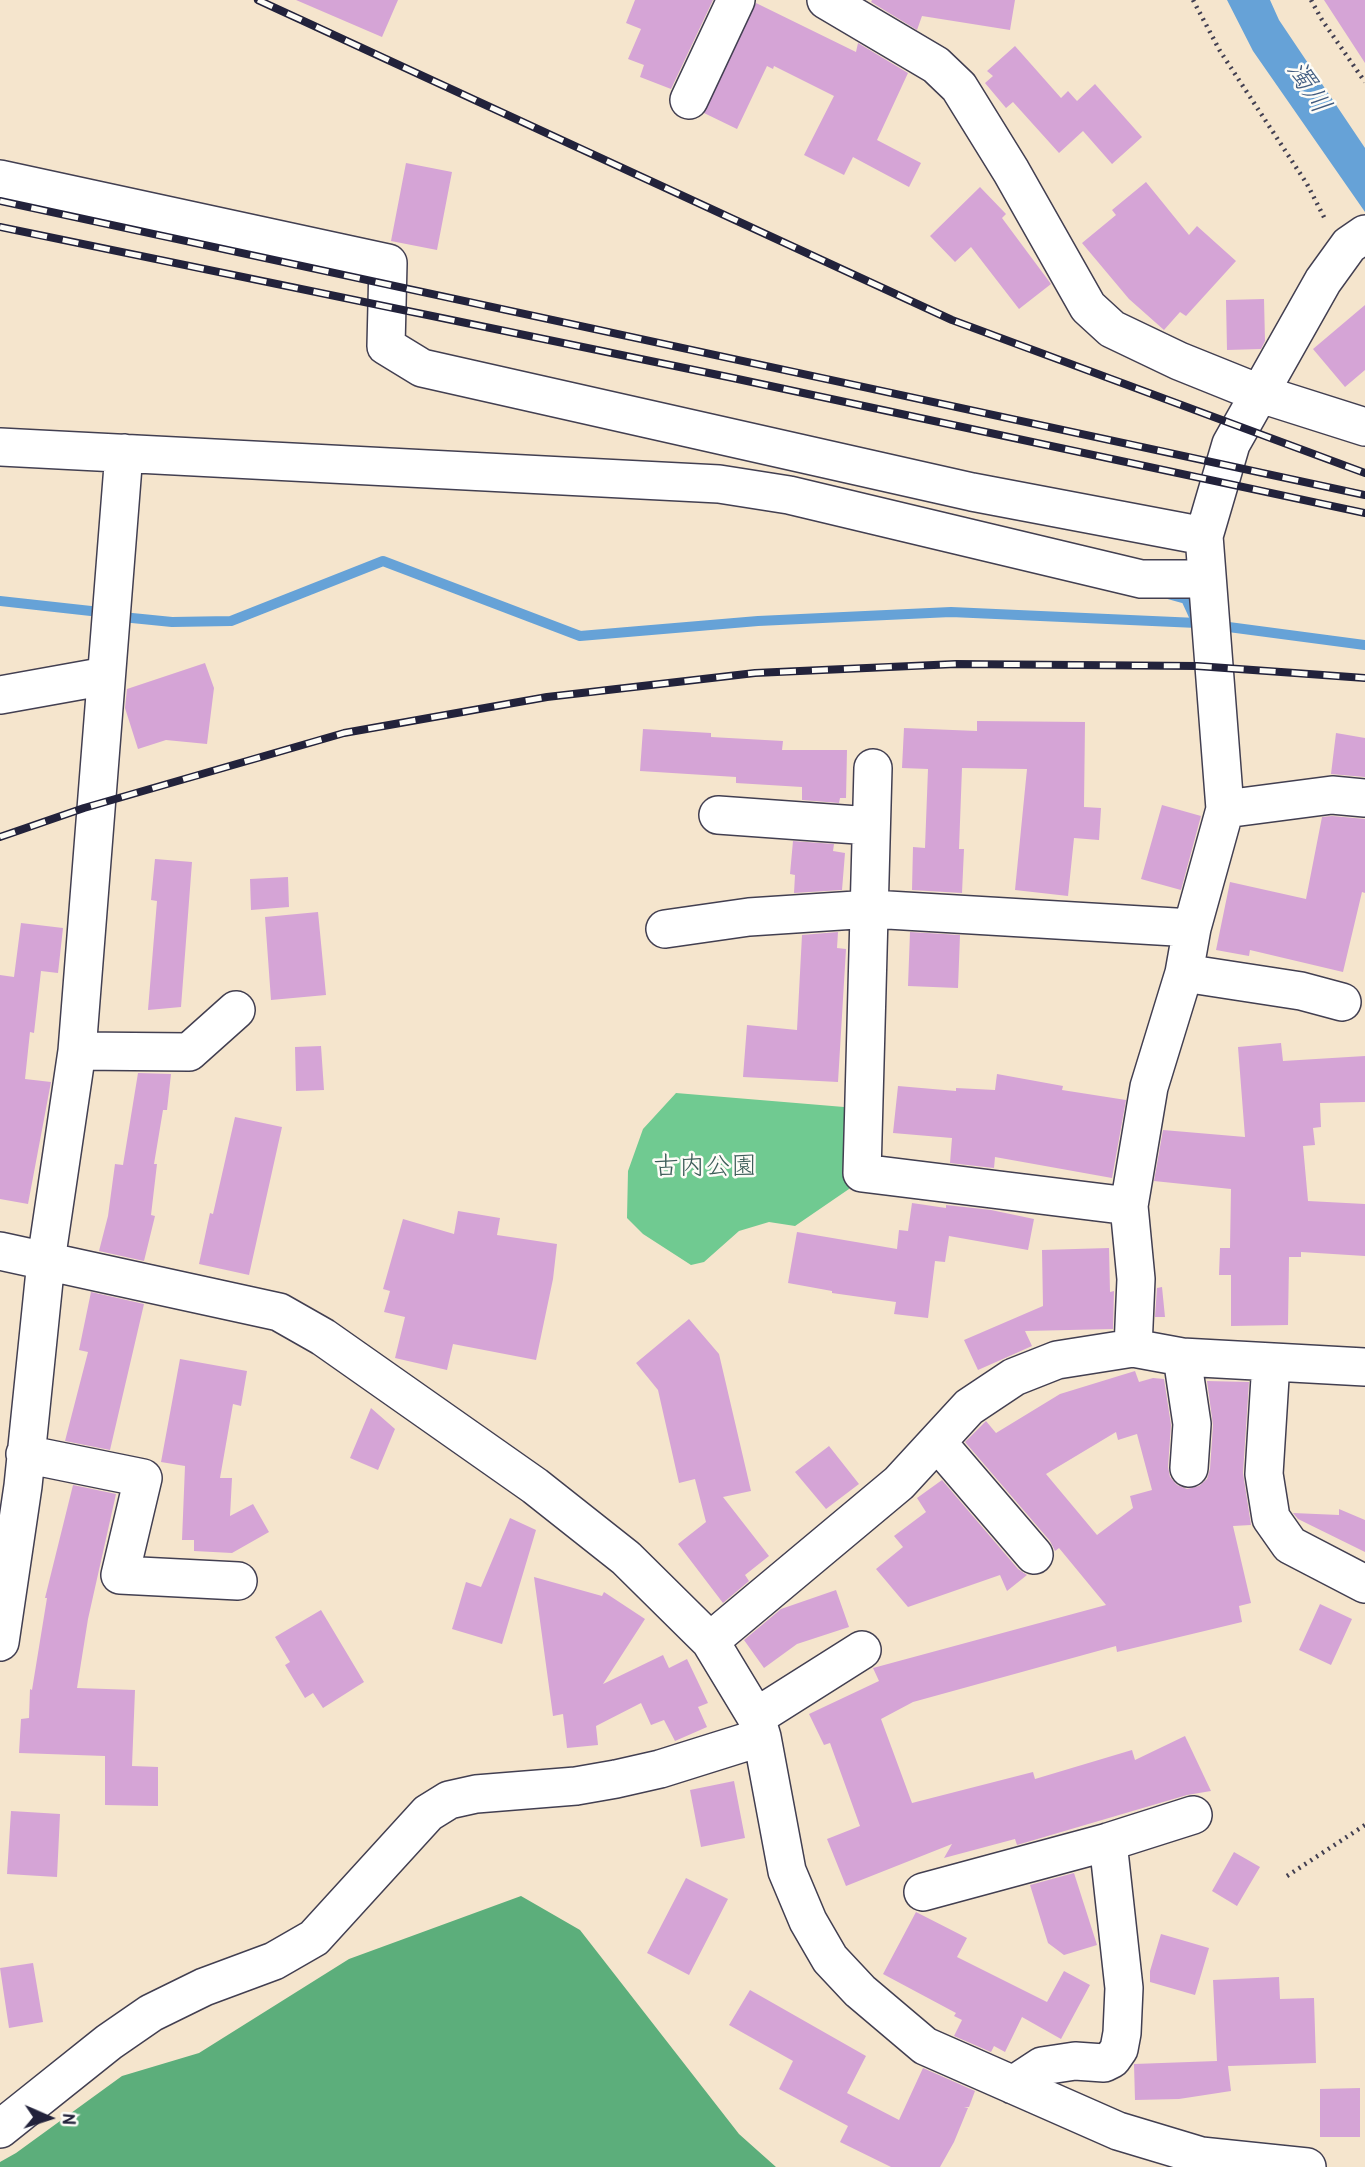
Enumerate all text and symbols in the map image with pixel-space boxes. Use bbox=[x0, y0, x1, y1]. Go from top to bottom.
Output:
water label: 濁川 bbox=[1279, 55, 1337, 121]
park label: 古内公園 bbox=[653, 1151, 757, 1183]
north arrow bbox=[14, 2083, 84, 2153]
text: N bbox=[57, 2113, 83, 2125]

